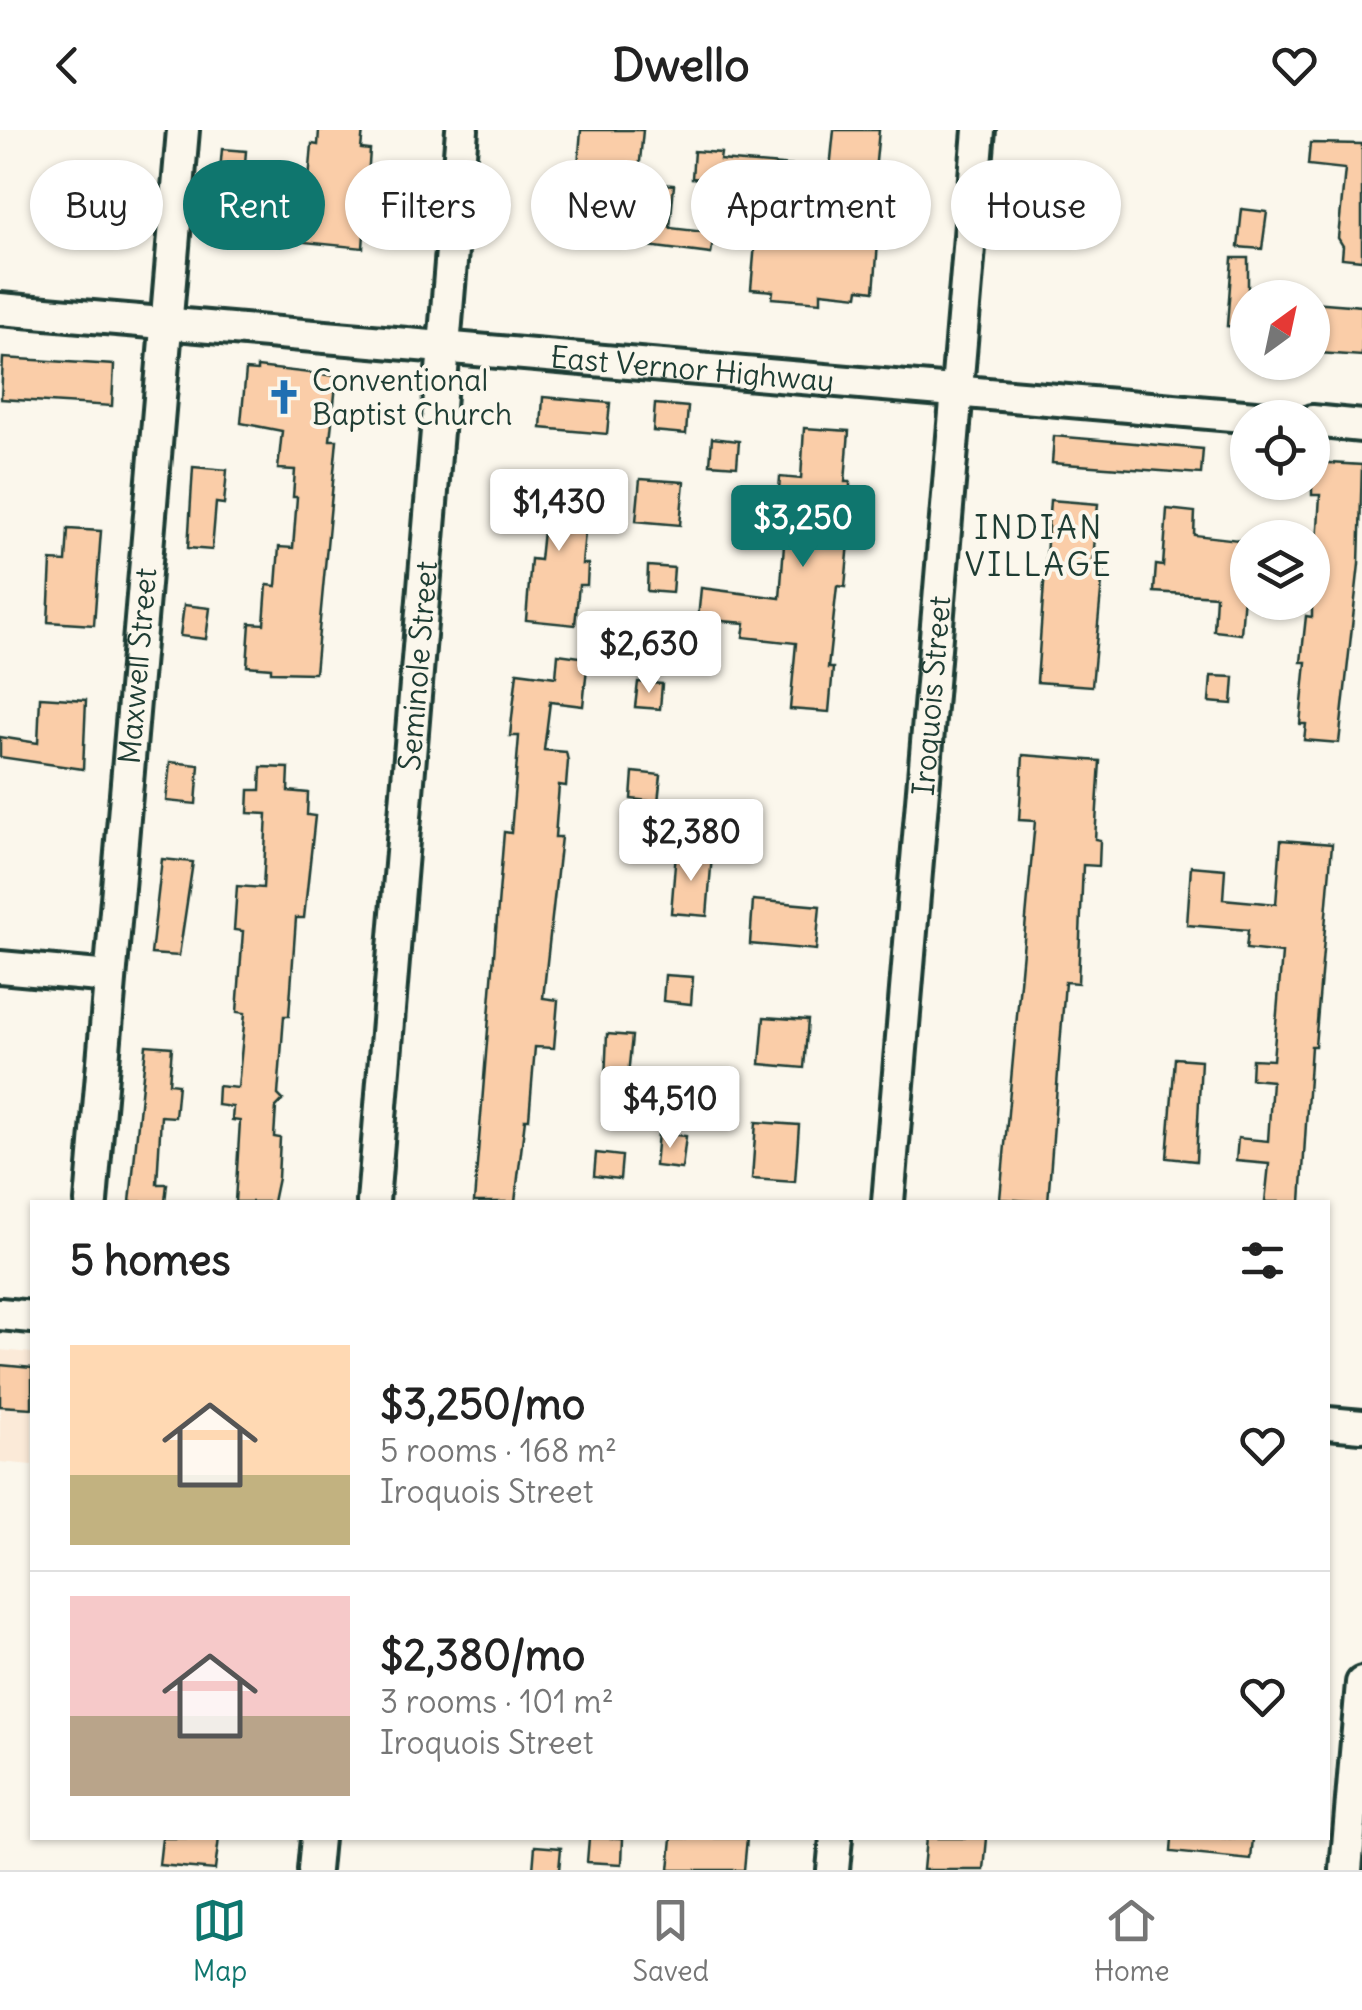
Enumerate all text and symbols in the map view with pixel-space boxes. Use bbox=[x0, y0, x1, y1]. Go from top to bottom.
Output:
text: Dwello bbox=[613, 37, 749, 93]
icon: back bbox=[40, 38, 95, 93]
icon: heart bbox=[1267, 38, 1322, 93]
chip: Buy bbox=[30, 160, 163, 250]
chip: Rent bbox=[183, 160, 325, 250]
chip: Filters bbox=[345, 160, 511, 250]
chip: New bbox=[531, 160, 671, 250]
chip: Apartment bbox=[691, 160, 931, 250]
chip: House bbox=[951, 160, 1121, 250]
north arrow bbox=[1230, 280, 1330, 380]
map controls bbox=[1230, 280, 1330, 620]
street label: East Vernor Highway bbox=[549, 337, 836, 400]
place label: Conventional Baptist Church bbox=[312, 361, 512, 433]
church icon: Conventional Baptist Church bbox=[265, 378, 303, 416]
button: locate bbox=[1230, 400, 1330, 500]
pin: $1,430 bbox=[478, 469, 640, 554]
text: $1,430 bbox=[512, 481, 606, 522]
pin: $3,250 bbox=[722, 485, 884, 570]
text: $3,250 bbox=[753, 497, 853, 538]
district label: INDIAN VILLAGE bbox=[965, 507, 1113, 585]
button: layers bbox=[1230, 520, 1330, 620]
street label: Seminole Street bbox=[390, 559, 445, 772]
street label: Maxwell Street bbox=[110, 566, 164, 765]
street label: Iroquois Street bbox=[904, 594, 958, 797]
pin: $2,630 bbox=[568, 611, 730, 696]
text: $2,630 bbox=[599, 623, 699, 664]
pin: $2,380 bbox=[610, 799, 772, 884]
text: $2,380 bbox=[641, 811, 741, 852]
pin: $4,510 bbox=[589, 1066, 751, 1151]
text: $4,510 bbox=[622, 1078, 718, 1119]
icon: filters bbox=[1235, 1233, 1290, 1288]
text: 5 homes bbox=[70, 1234, 231, 1286]
text: $3,250/mo bbox=[380, 1378, 585, 1430]
icon: home bbox=[150, 1385, 270, 1505]
icon: heart bbox=[1235, 1418, 1290, 1473]
text: 5 rooms · 168 m² bbox=[380, 1430, 617, 1471]
text: Iroquois Street bbox=[380, 1471, 593, 1512]
text: $2,380/mo bbox=[380, 1629, 585, 1681]
icon: home bbox=[150, 1636, 270, 1756]
icon: heart bbox=[1235, 1669, 1290, 1724]
text: 3 rooms · 101 m² bbox=[380, 1681, 614, 1722]
text: Iroquois Street bbox=[380, 1722, 593, 1763]
tab: Map bbox=[192, 1893, 247, 1989]
tab: Saved bbox=[632, 1893, 709, 1989]
tab: Home bbox=[1094, 1893, 1170, 1989]

